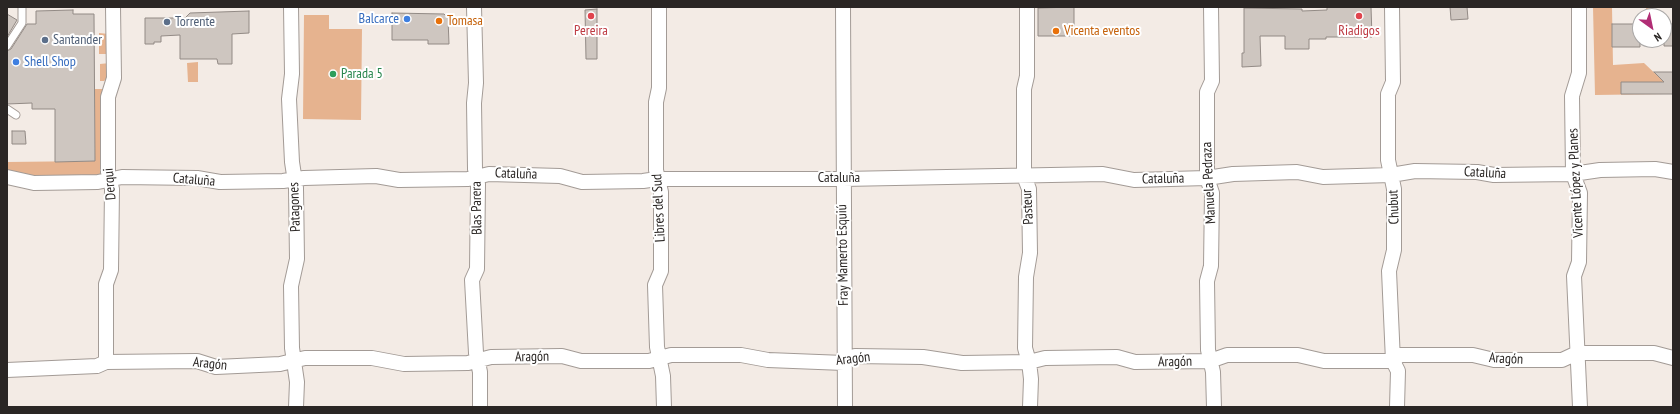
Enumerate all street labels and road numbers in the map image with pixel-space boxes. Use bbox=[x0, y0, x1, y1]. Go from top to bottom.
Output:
street label: Vicente López y Planes bbox=[1565, 128, 1587, 238]
street label: Manuela Pedraza bbox=[1198, 142, 1220, 224]
street label: Cataluña bbox=[1463, 164, 1507, 182]
street label: Cataluña bbox=[495, 165, 537, 183]
street label: Derqui bbox=[100, 167, 120, 201]
street label: Cataluña bbox=[172, 170, 216, 190]
street label: Cataluña bbox=[818, 170, 860, 186]
street label: Cataluña bbox=[1142, 170, 1184, 188]
street label: Libres del Sud bbox=[649, 173, 669, 243]
street label: Blas Parera bbox=[468, 181, 486, 235]
street label: Patagones bbox=[286, 182, 304, 232]
street label: Pasteur bbox=[1019, 189, 1037, 225]
street label: Chubut bbox=[1385, 189, 1403, 225]
street label: Fray Mamerto Esquiú bbox=[834, 204, 852, 306]
street label: Aragón bbox=[515, 348, 549, 366]
street label: Aragón bbox=[835, 349, 871, 369]
street label: Aragón bbox=[1488, 350, 1524, 368]
street label: Aragón bbox=[1158, 353, 1192, 371]
street label: Aragón bbox=[192, 354, 228, 374]

